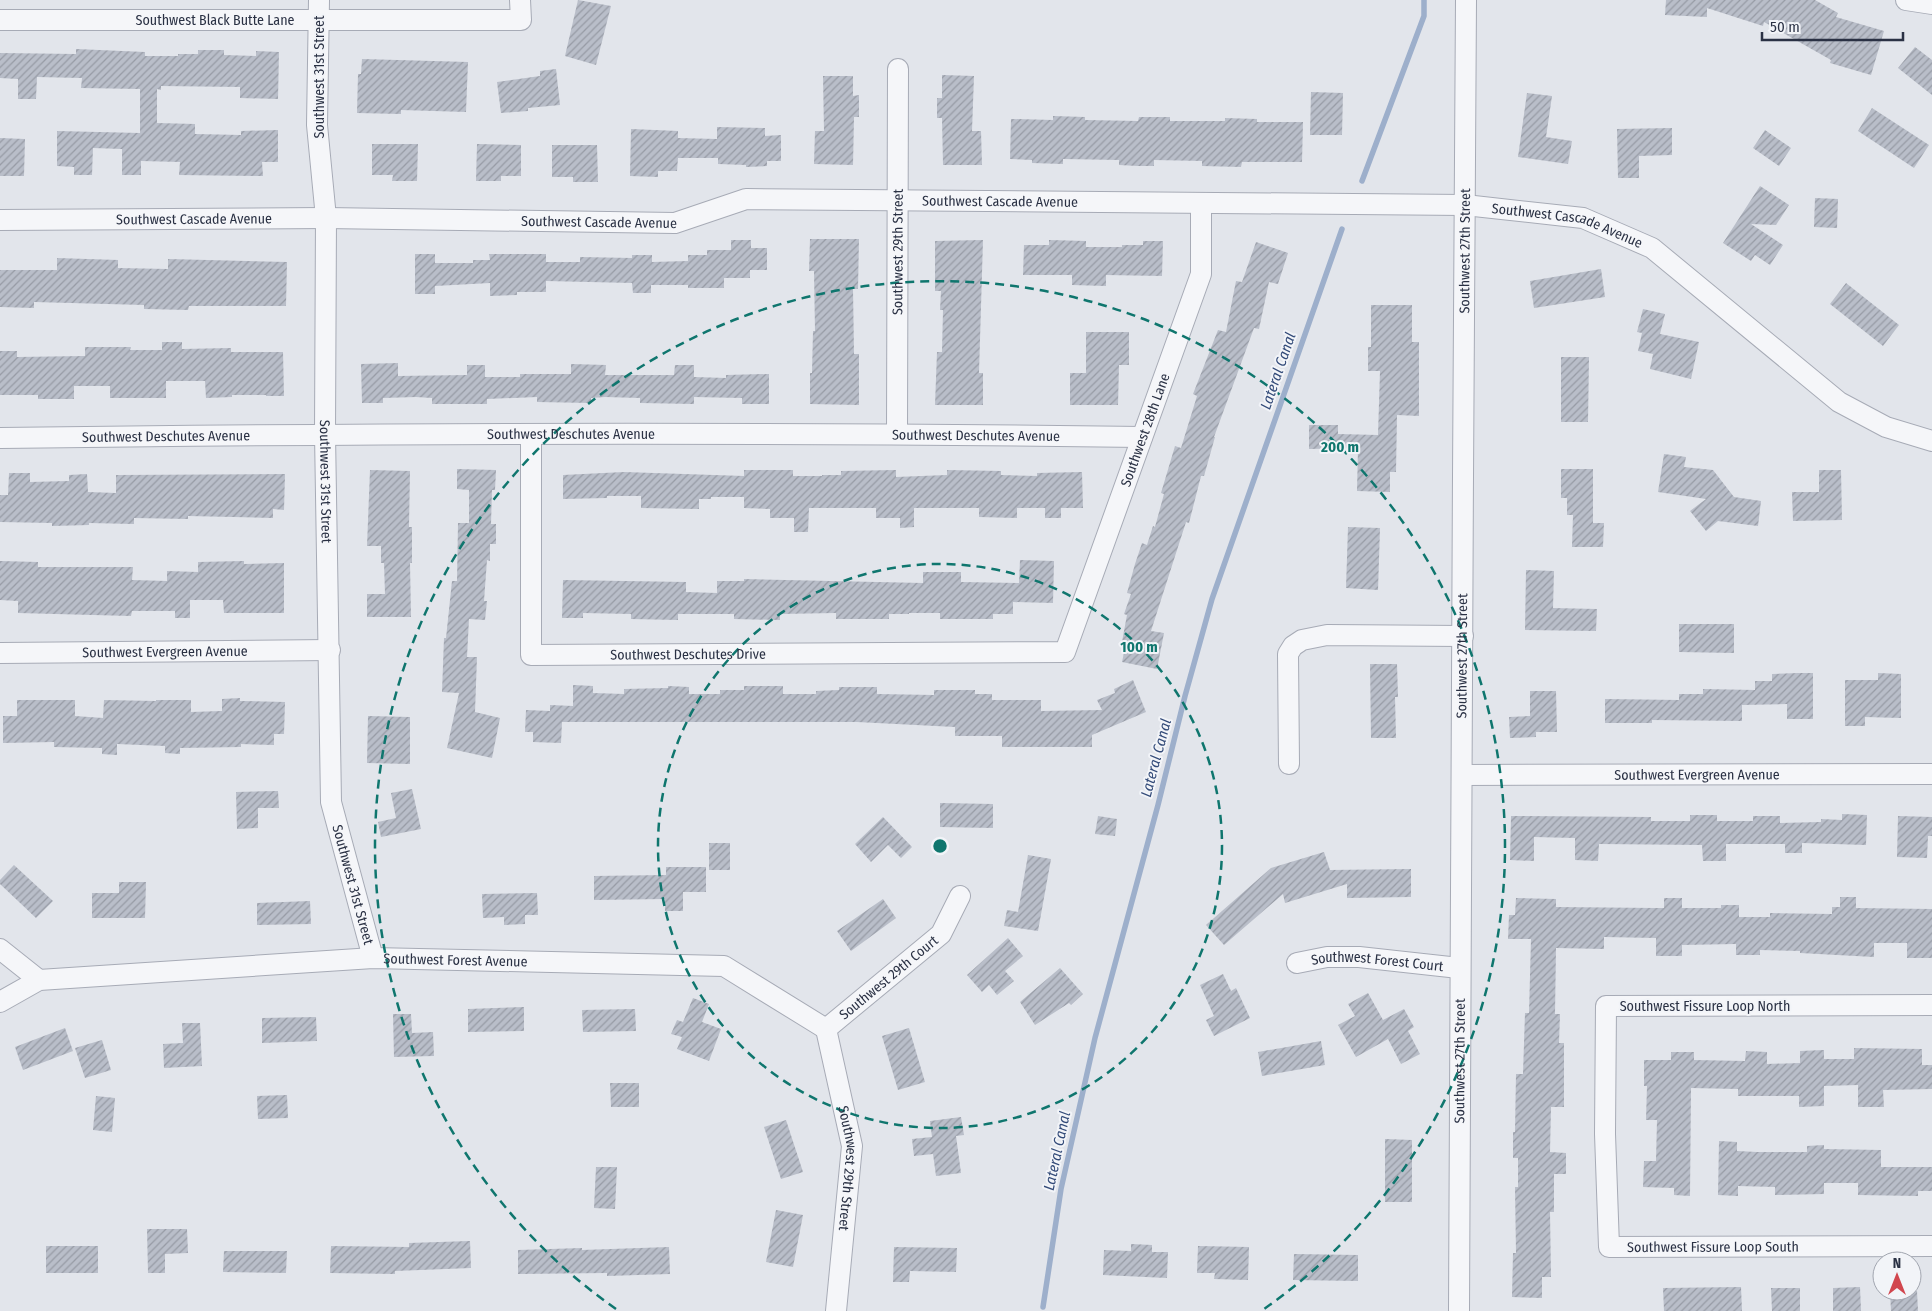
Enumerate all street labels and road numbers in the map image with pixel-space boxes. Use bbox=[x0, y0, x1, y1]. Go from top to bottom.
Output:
street label: Southwest Black Butte Lane bbox=[135, 12, 295, 29]
street label: Southwest 31st Street bbox=[311, 15, 328, 139]
street label: Southwest 29th Street bbox=[889, 188, 906, 315]
street label: Southwest 27th Street bbox=[1456, 188, 1473, 314]
street label: Southwest Cascade Avenue bbox=[922, 192, 1078, 210]
street label: Southwest Cascade Avenue bbox=[1491, 200, 1645, 251]
street label: Southwest Cascade Avenue bbox=[116, 210, 272, 228]
street label: Southwest Cascade Avenue bbox=[521, 212, 677, 232]
street label: Southwest 28th Lane bbox=[1117, 371, 1173, 489]
street label: Southwest 31st Street bbox=[316, 420, 335, 544]
street label: Southwest Deschutes Avenue bbox=[487, 425, 655, 442]
street label: Southwest Deschutes Avenue bbox=[892, 426, 1060, 445]
street label: Southwest Deschutes Avenue bbox=[82, 427, 250, 445]
street label: Southwest 27th Street bbox=[1453, 593, 1471, 719]
street label: Southwest Evergreen Avenue bbox=[82, 642, 248, 661]
street label: Southwest Deschutes Drive bbox=[610, 645, 766, 663]
street label: Southwest Evergreen Avenue bbox=[1614, 766, 1780, 783]
street label: Southwest 31st Street bbox=[329, 823, 378, 947]
street label: Southwest 29th Court bbox=[836, 932, 942, 1023]
street label: Southwest Forest Court bbox=[1310, 949, 1445, 975]
street label: Southwest Forest Avenue bbox=[383, 950, 528, 970]
street label: Southwest 27th Street bbox=[1451, 998, 1468, 1124]
street label: Southwest Fissure Loop North bbox=[1620, 998, 1790, 1015]
street label: Southwest 29th Street bbox=[835, 1104, 861, 1232]
street label: Southwest Fissure Loop South bbox=[1627, 1238, 1799, 1255]

